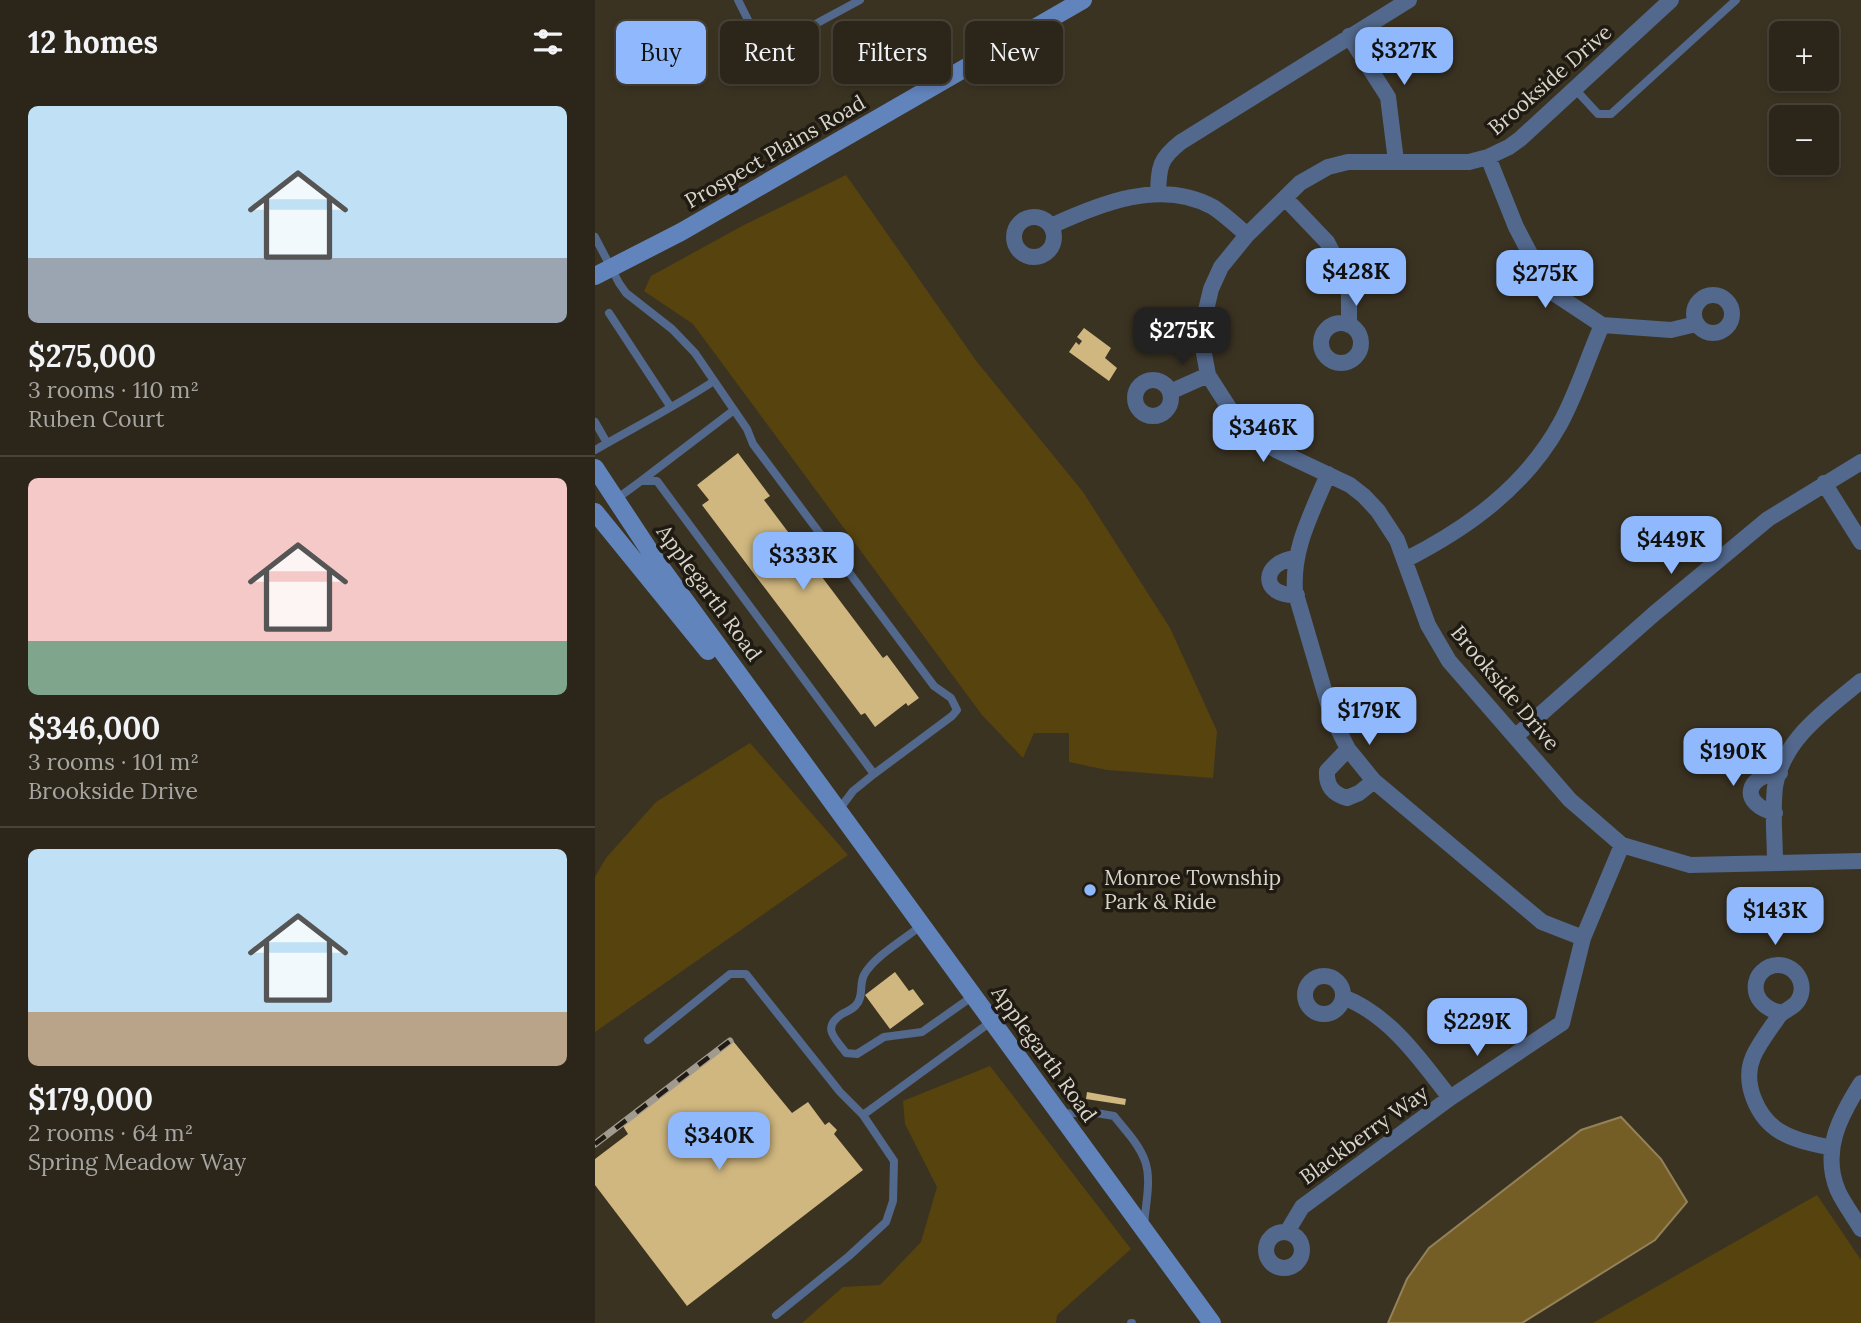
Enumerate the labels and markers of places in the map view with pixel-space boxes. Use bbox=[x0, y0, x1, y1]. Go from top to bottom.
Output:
pin: $327K bbox=[1355, 28, 1453, 87]
pin: $428K bbox=[1307, 248, 1405, 308]
pin: $275K bbox=[1496, 250, 1594, 310]
pin: $275K bbox=[1133, 308, 1231, 367]
pin: $346K bbox=[1214, 405, 1312, 464]
pin: $449K bbox=[1622, 516, 1720, 576]
pin: $333K bbox=[754, 532, 852, 592]
pin: $179K bbox=[1320, 688, 1418, 747]
pin: $190K bbox=[1684, 728, 1782, 788]
place label: Monroe Township Park & Ride bbox=[1104, 864, 1281, 915]
marker: Monroe Township Park & Ride bbox=[1082, 882, 1098, 898]
pin: $143K bbox=[1726, 888, 1824, 947]
pin: $229K bbox=[1428, 998, 1526, 1058]
pin: $340K bbox=[670, 1112, 768, 1172]

